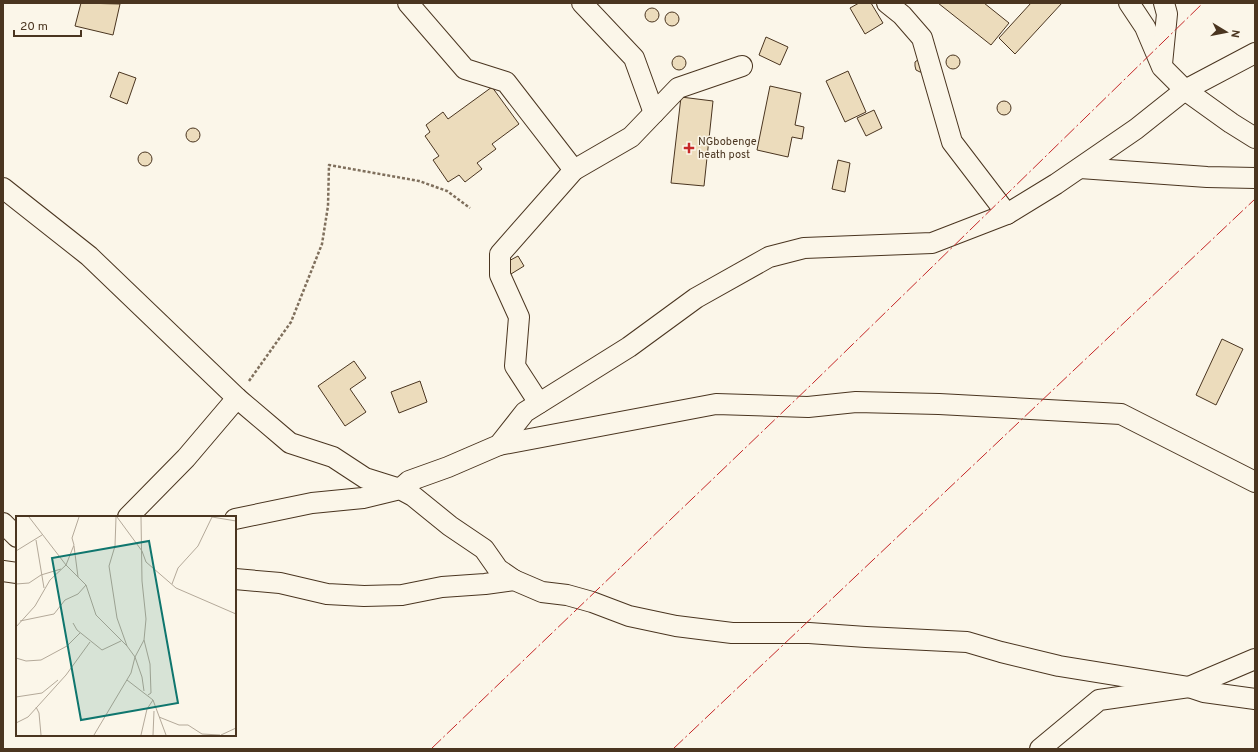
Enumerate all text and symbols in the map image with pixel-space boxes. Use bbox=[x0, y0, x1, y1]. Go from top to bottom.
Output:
scale bar bbox=[14, 12, 81, 38]
north arrow bbox=[1206, 12, 1246, 52]
text: 20 m bbox=[20, 19, 48, 35]
text: N bbox=[1227, 28, 1242, 39]
place label: NGbobenge heath post bbox=[698, 135, 757, 162]
marker: NGbobenge heath post bbox=[683, 142, 695, 154]
inset map bbox=[16, 516, 236, 736]

